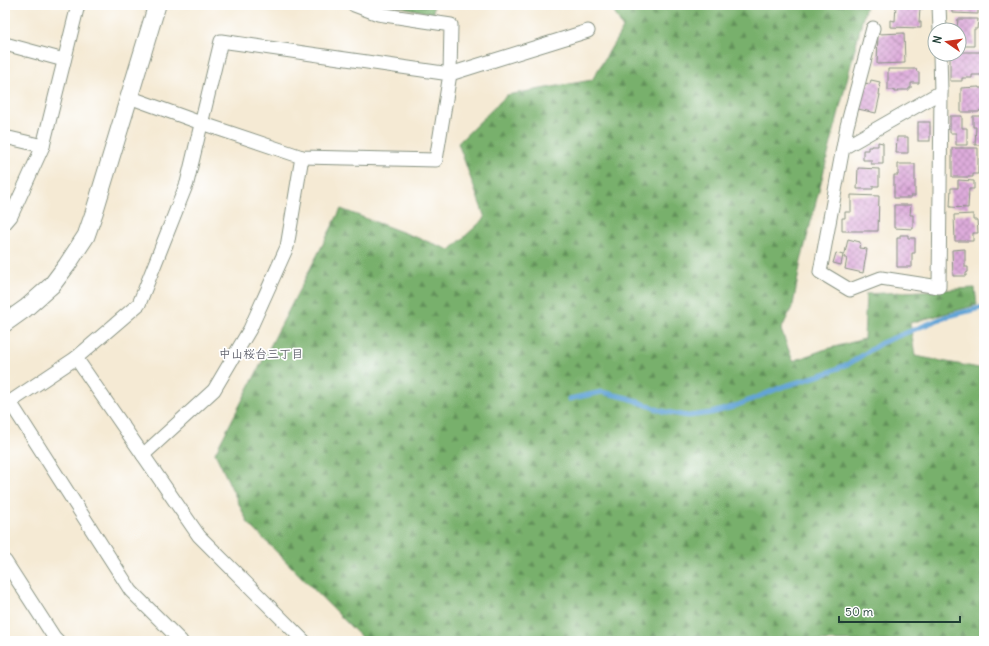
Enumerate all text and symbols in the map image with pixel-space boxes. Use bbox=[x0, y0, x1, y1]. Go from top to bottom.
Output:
north arrow bbox=[927, 22, 967, 62]
text: N bbox=[930, 34, 945, 45]
district label: 中山桜台三丁目 bbox=[219, 346, 303, 361]
scale bar bbox=[839, 598, 960, 624]
text: 50 m bbox=[845, 604, 874, 619]

